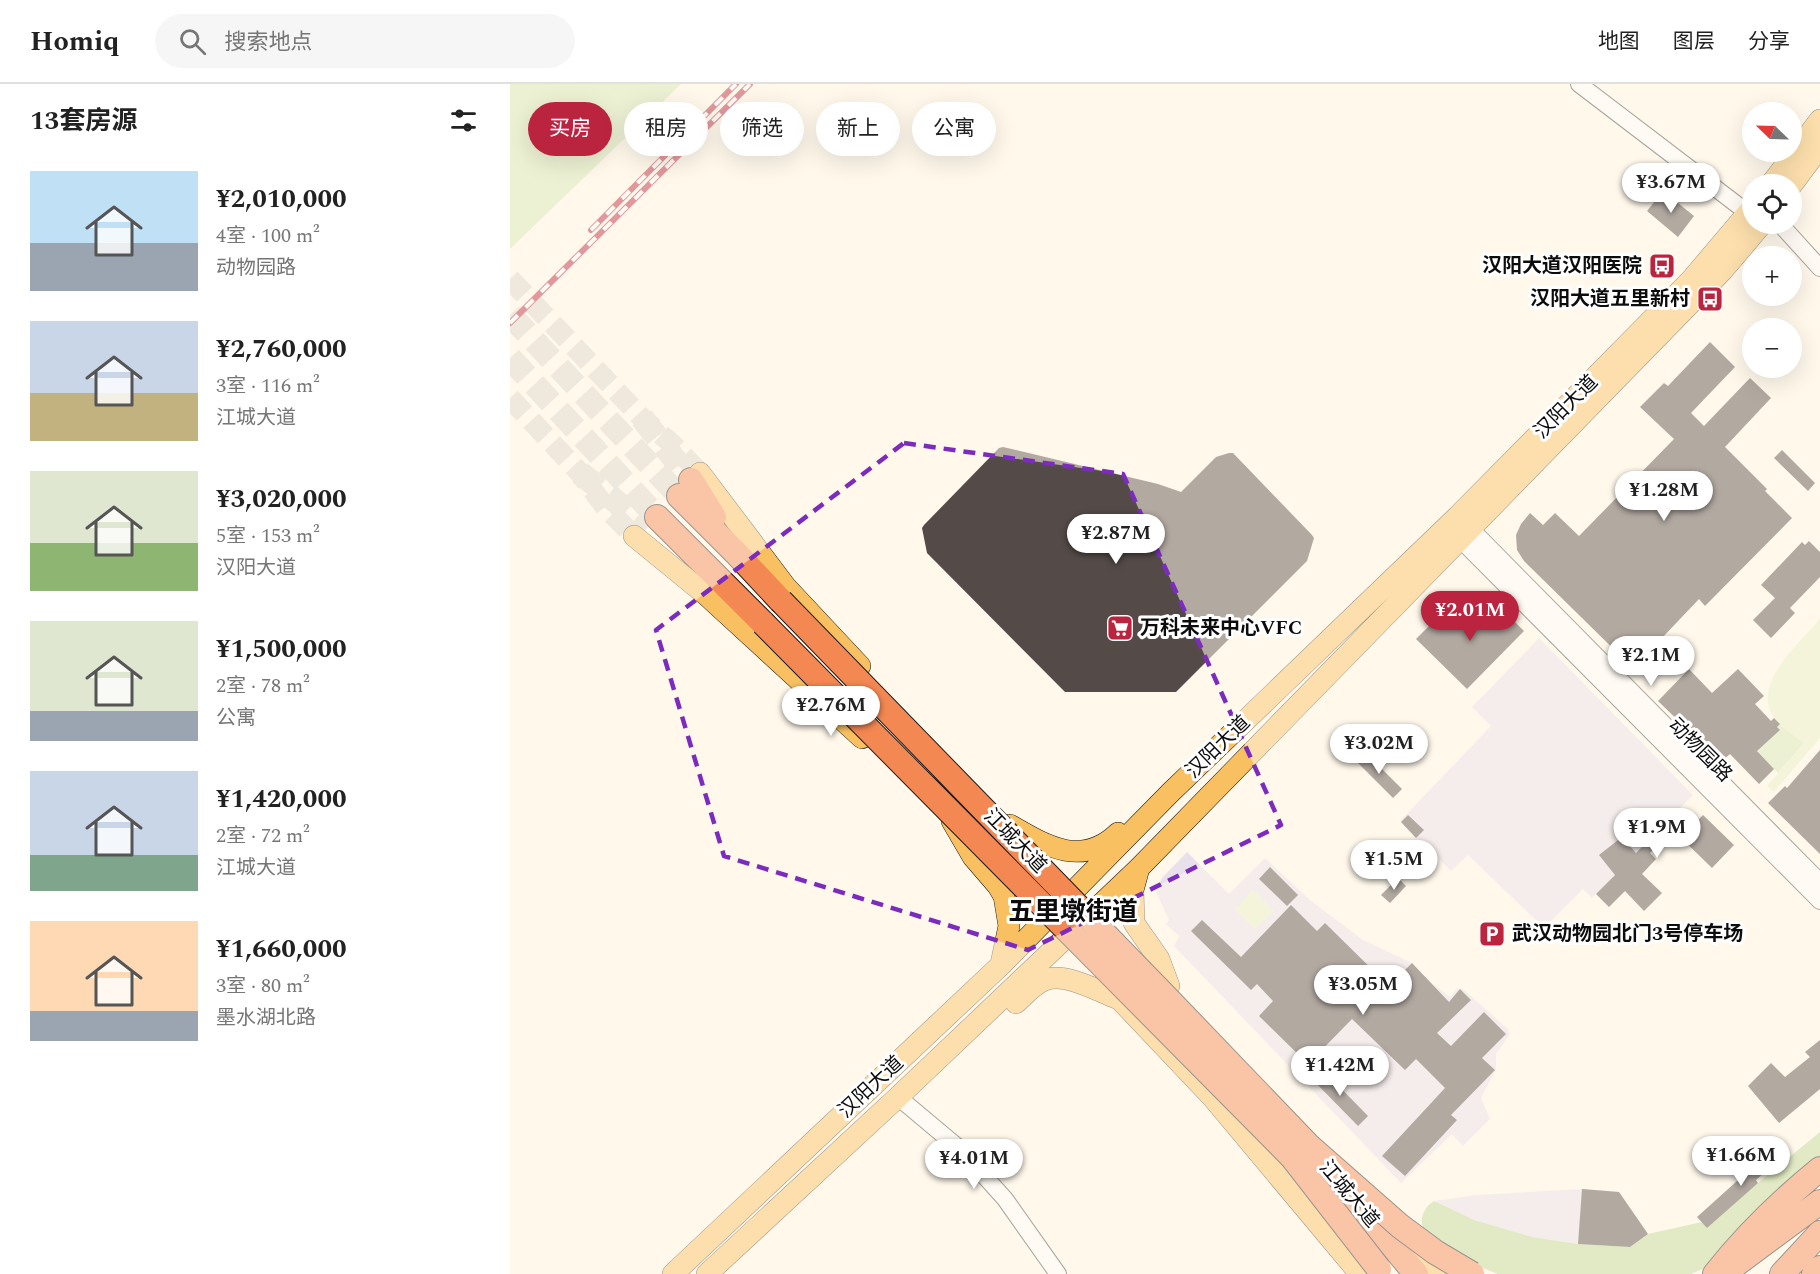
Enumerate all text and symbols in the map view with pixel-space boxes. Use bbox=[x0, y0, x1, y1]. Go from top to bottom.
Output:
search box bbox=[155, 14, 575, 68]
text: Homiq bbox=[30, 20, 119, 63]
icon: search bbox=[176, 25, 209, 58]
text: 搜索地点 bbox=[224, 26, 312, 59]
text: 地图 bbox=[1598, 26, 1640, 58]
text: 图层 bbox=[1673, 26, 1715, 58]
text: 分享 bbox=[1748, 26, 1790, 58]
text: 13套房源 bbox=[30, 101, 137, 141]
chip: 买房 bbox=[528, 102, 612, 156]
chip: 租房 bbox=[624, 102, 708, 156]
chip: 筛选 bbox=[720, 102, 804, 156]
chip: 新上 bbox=[816, 102, 900, 156]
chip: 公寓 bbox=[912, 102, 996, 156]
north arrow bbox=[1742, 102, 1802, 162]
map controls bbox=[1742, 102, 1802, 378]
icon: filters bbox=[447, 104, 480, 137]
pin: ¥3.67M bbox=[1622, 163, 1720, 214]
text: ¥3.67M bbox=[1636, 167, 1706, 197]
button: locate bbox=[1742, 174, 1802, 234]
text: ¥2,010,000 bbox=[216, 179, 347, 219]
icon: home bbox=[78, 195, 150, 267]
text: 4室 · 100 m² bbox=[216, 221, 320, 251]
button: + bbox=[1742, 246, 1802, 306]
place label: 汉阳大道汉阳医院 bbox=[1482, 251, 1642, 281]
bus stop icon: 汉阳大道汉阳医院 bbox=[1647, 251, 1677, 281]
text: 动物园路 bbox=[216, 253, 296, 283]
place label: 汉阳大道五里新村 bbox=[1530, 284, 1690, 314]
bus stop icon: 汉阳大道五里新村 bbox=[1695, 284, 1725, 314]
button: − bbox=[1742, 318, 1802, 378]
text: ¥2,760,000 bbox=[216, 329, 347, 369]
icon: home bbox=[78, 345, 150, 417]
street label: 汉阳大道 bbox=[1527, 368, 1605, 446]
text: 3室 · 116 m² bbox=[216, 371, 320, 401]
text: 江城大道 bbox=[216, 403, 296, 433]
pin: ¥1.28M bbox=[1615, 471, 1713, 522]
text: ¥1.28M bbox=[1629, 475, 1699, 505]
text: ¥3,020,000 bbox=[216, 479, 347, 519]
icon: home bbox=[78, 495, 150, 567]
pin: ¥2.87M bbox=[1067, 514, 1165, 565]
text: ¥2.87M bbox=[1081, 518, 1151, 548]
text: 5室 · 153 m² bbox=[216, 521, 320, 551]
text: 汉阳大道 bbox=[216, 553, 296, 583]
pin: ¥2.01M bbox=[1421, 591, 1519, 642]
text: ¥2.01M bbox=[1435, 595, 1505, 625]
supermarket icon: 万科未来中心VFC bbox=[1105, 613, 1135, 643]
place label: 万科未来中心VFC bbox=[1140, 613, 1302, 643]
text: ¥1,500,000 bbox=[216, 629, 347, 669]
pin: ¥2.1M bbox=[1609, 636, 1693, 687]
text: ¥2.1M bbox=[1622, 640, 1680, 670]
icon: home bbox=[78, 645, 150, 717]
text: 2室 · 78 m² bbox=[216, 671, 310, 701]
pin: ¥2.76M bbox=[782, 686, 880, 737]
text: ¥2.76M bbox=[796, 690, 866, 720]
text: 公寓 bbox=[216, 703, 256, 733]
street label: 汉阳大道 bbox=[1179, 708, 1257, 786]
street label: 动物园路 bbox=[1661, 711, 1739, 789]
pin: ¥3.02M bbox=[1330, 724, 1428, 775]
text: ¥3.02M bbox=[1344, 728, 1414, 758]
text: ¥1,420,000 bbox=[216, 779, 347, 819]
icon: home bbox=[78, 795, 150, 867]
street label: 江城大道 bbox=[976, 802, 1054, 880]
pin: ¥1.9M bbox=[1615, 808, 1699, 859]
text: ¥1.9M bbox=[1628, 812, 1686, 842]
text: 2室 · 72 m² bbox=[216, 821, 310, 851]
pin: ¥1.5M bbox=[1352, 840, 1436, 891]
text: ¥1.5M bbox=[1365, 844, 1423, 874]
text: 江城大道 bbox=[216, 853, 296, 883]
district label: 五里墩街道 bbox=[1008, 892, 1138, 932]
parking icon: 武汉动物园北门3号停车场 bbox=[1477, 919, 1507, 949]
place label: 武汉动物园北门3号停车场 bbox=[1512, 919, 1743, 949]
text: ¥1,660,000 bbox=[216, 929, 347, 969]
icon: home bbox=[78, 945, 150, 1017]
pin: ¥3.05M bbox=[1314, 965, 1412, 1016]
text: ¥3.05M bbox=[1328, 969, 1398, 999]
text: 3室 · 80 m² bbox=[216, 971, 310, 1001]
text: 墨水湖北路 bbox=[216, 1003, 316, 1033]
pin: ¥1.42M bbox=[1291, 1046, 1389, 1097]
street label: 汉阳大道 bbox=[832, 1049, 910, 1125]
text: ¥1.42M bbox=[1305, 1050, 1375, 1080]
pin: ¥1.66M bbox=[1692, 1136, 1790, 1187]
pin: ¥4.01M bbox=[925, 1139, 1023, 1190]
text: ¥1.66M bbox=[1706, 1140, 1776, 1170]
text: ¥4.01M bbox=[939, 1143, 1009, 1173]
street label: 江城大道 bbox=[1312, 1154, 1386, 1234]

